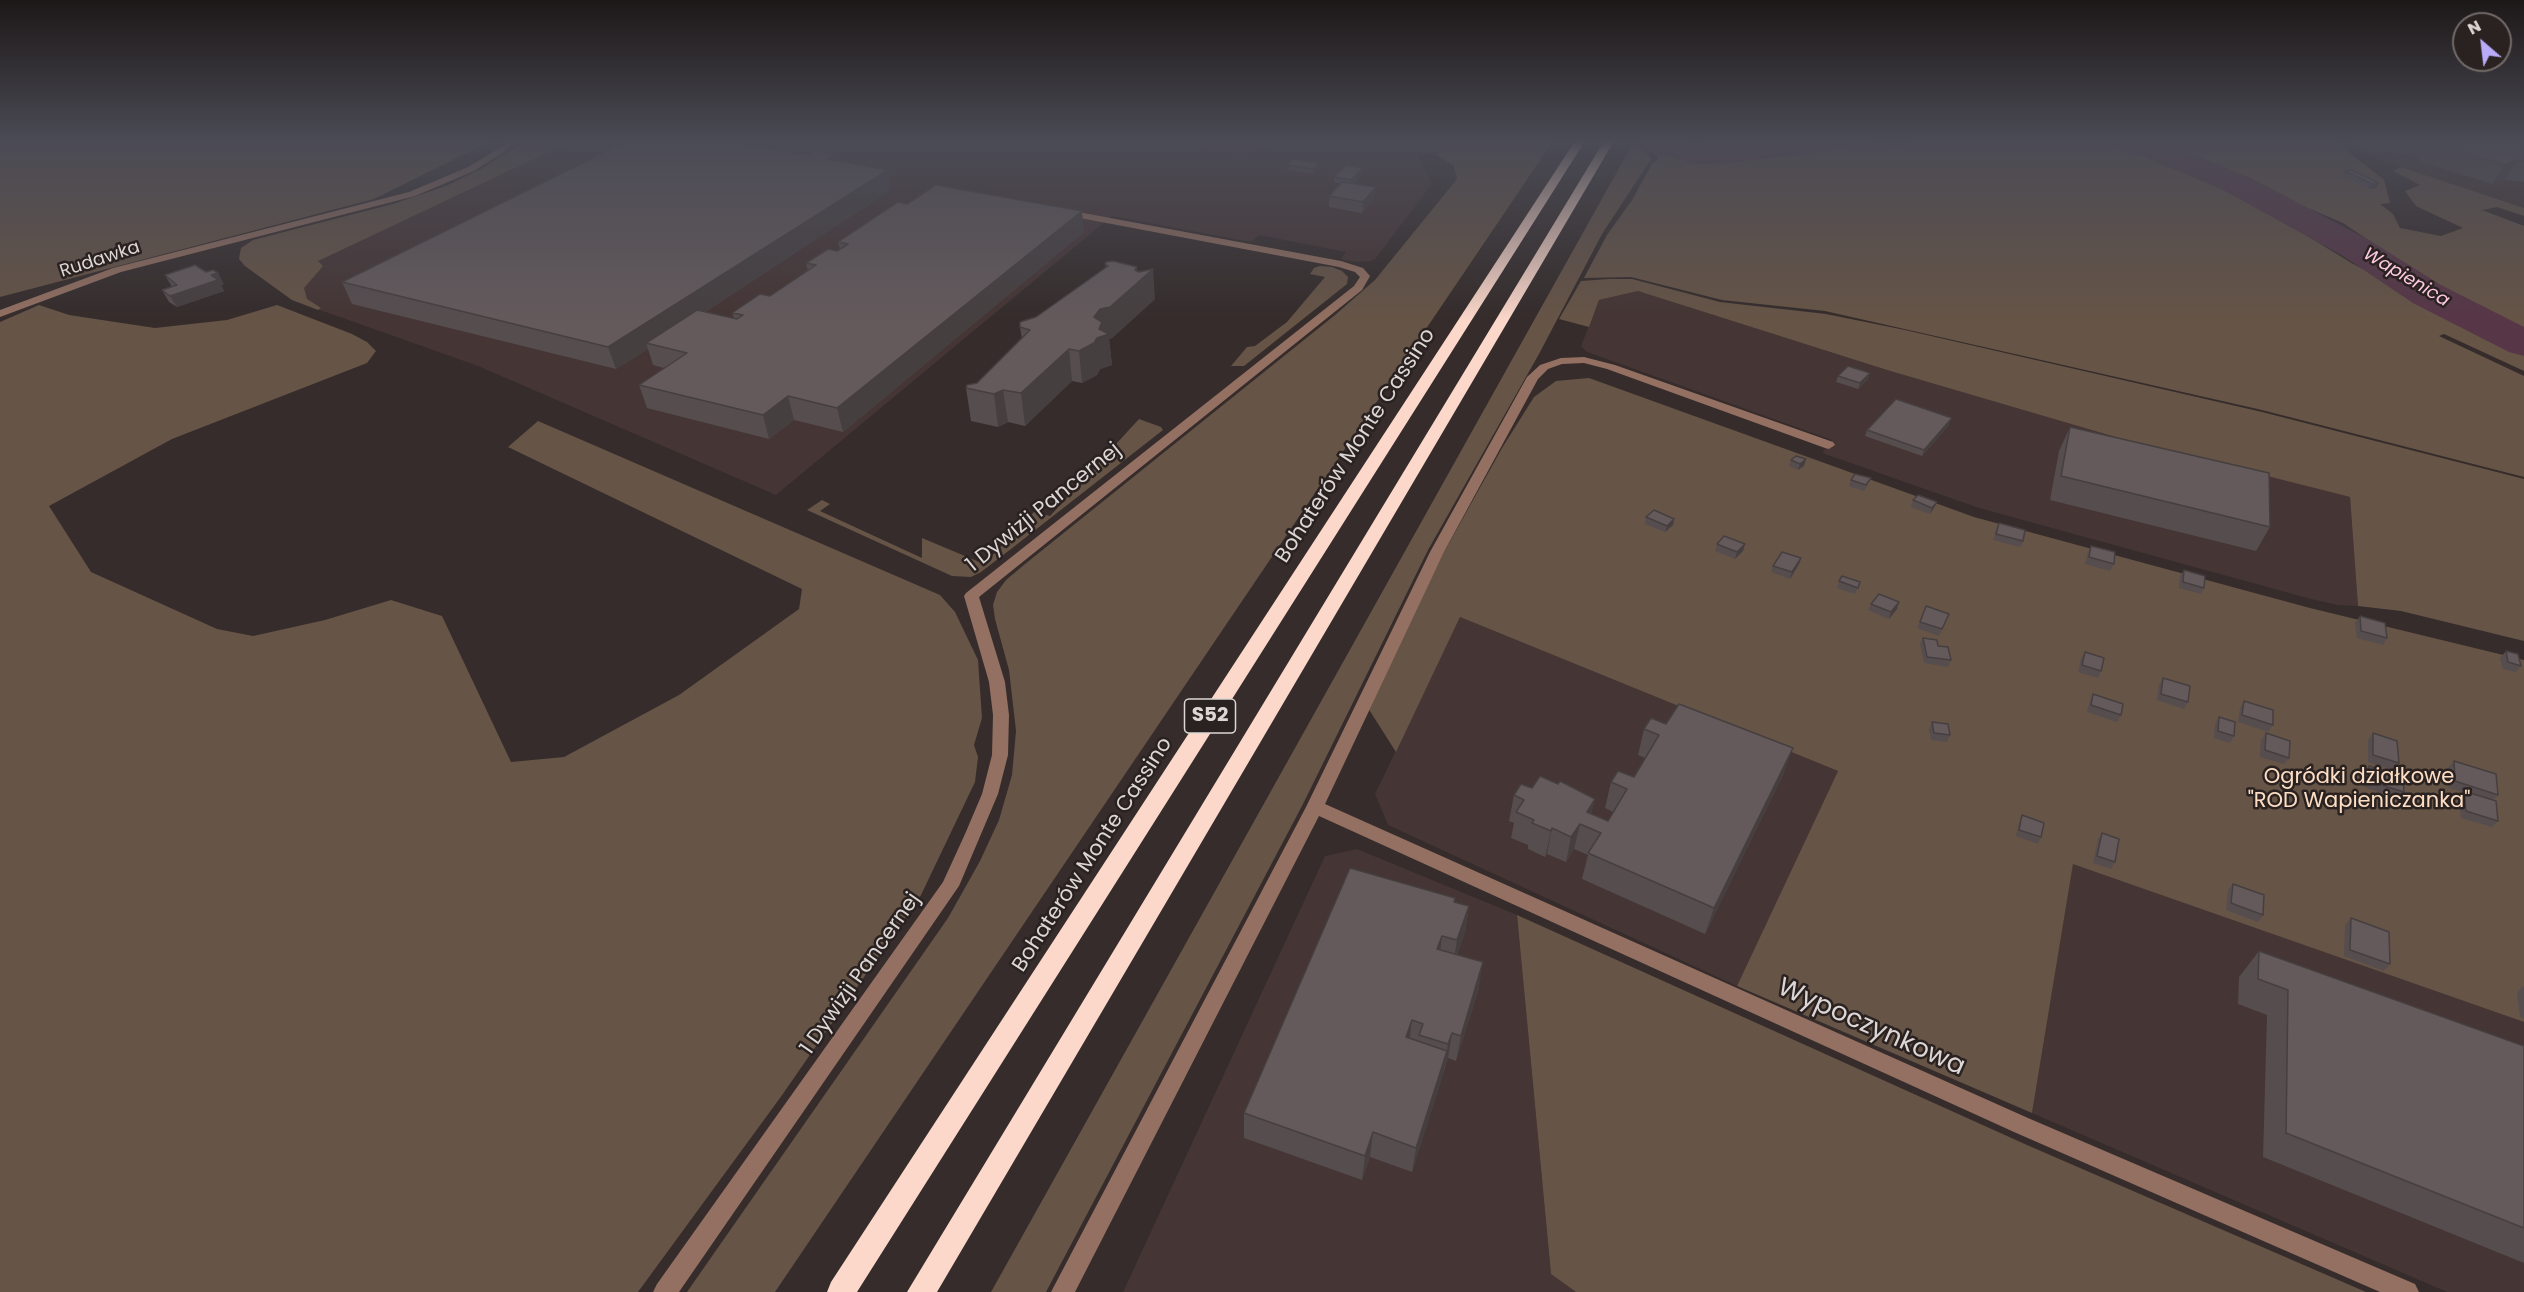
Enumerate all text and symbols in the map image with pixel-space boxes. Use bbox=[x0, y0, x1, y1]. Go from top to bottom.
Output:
north arrow bbox=[2452, 12, 2512, 72]
text: N bbox=[2464, 14, 2485, 40]
street label: Rudawka bbox=[57, 237, 143, 283]
water label: Wapienica bbox=[2359, 244, 2453, 312]
street label: Bohaterów Monte Cassino bbox=[1271, 324, 1441, 568]
street label: 1 Dywizji Pancernej bbox=[961, 438, 1127, 578]
road number: S52 bbox=[1184, 699, 1236, 733]
street label: Bohaterów Monte Cassino bbox=[1008, 733, 1178, 977]
park label: Ogródki działkowe "ROD Wapieniczanka" bbox=[2248, 765, 2470, 815]
street label: 1 Dywizji Pancernej bbox=[796, 888, 926, 1060]
street label: Wypoczynkowa bbox=[1772, 973, 1970, 1083]

